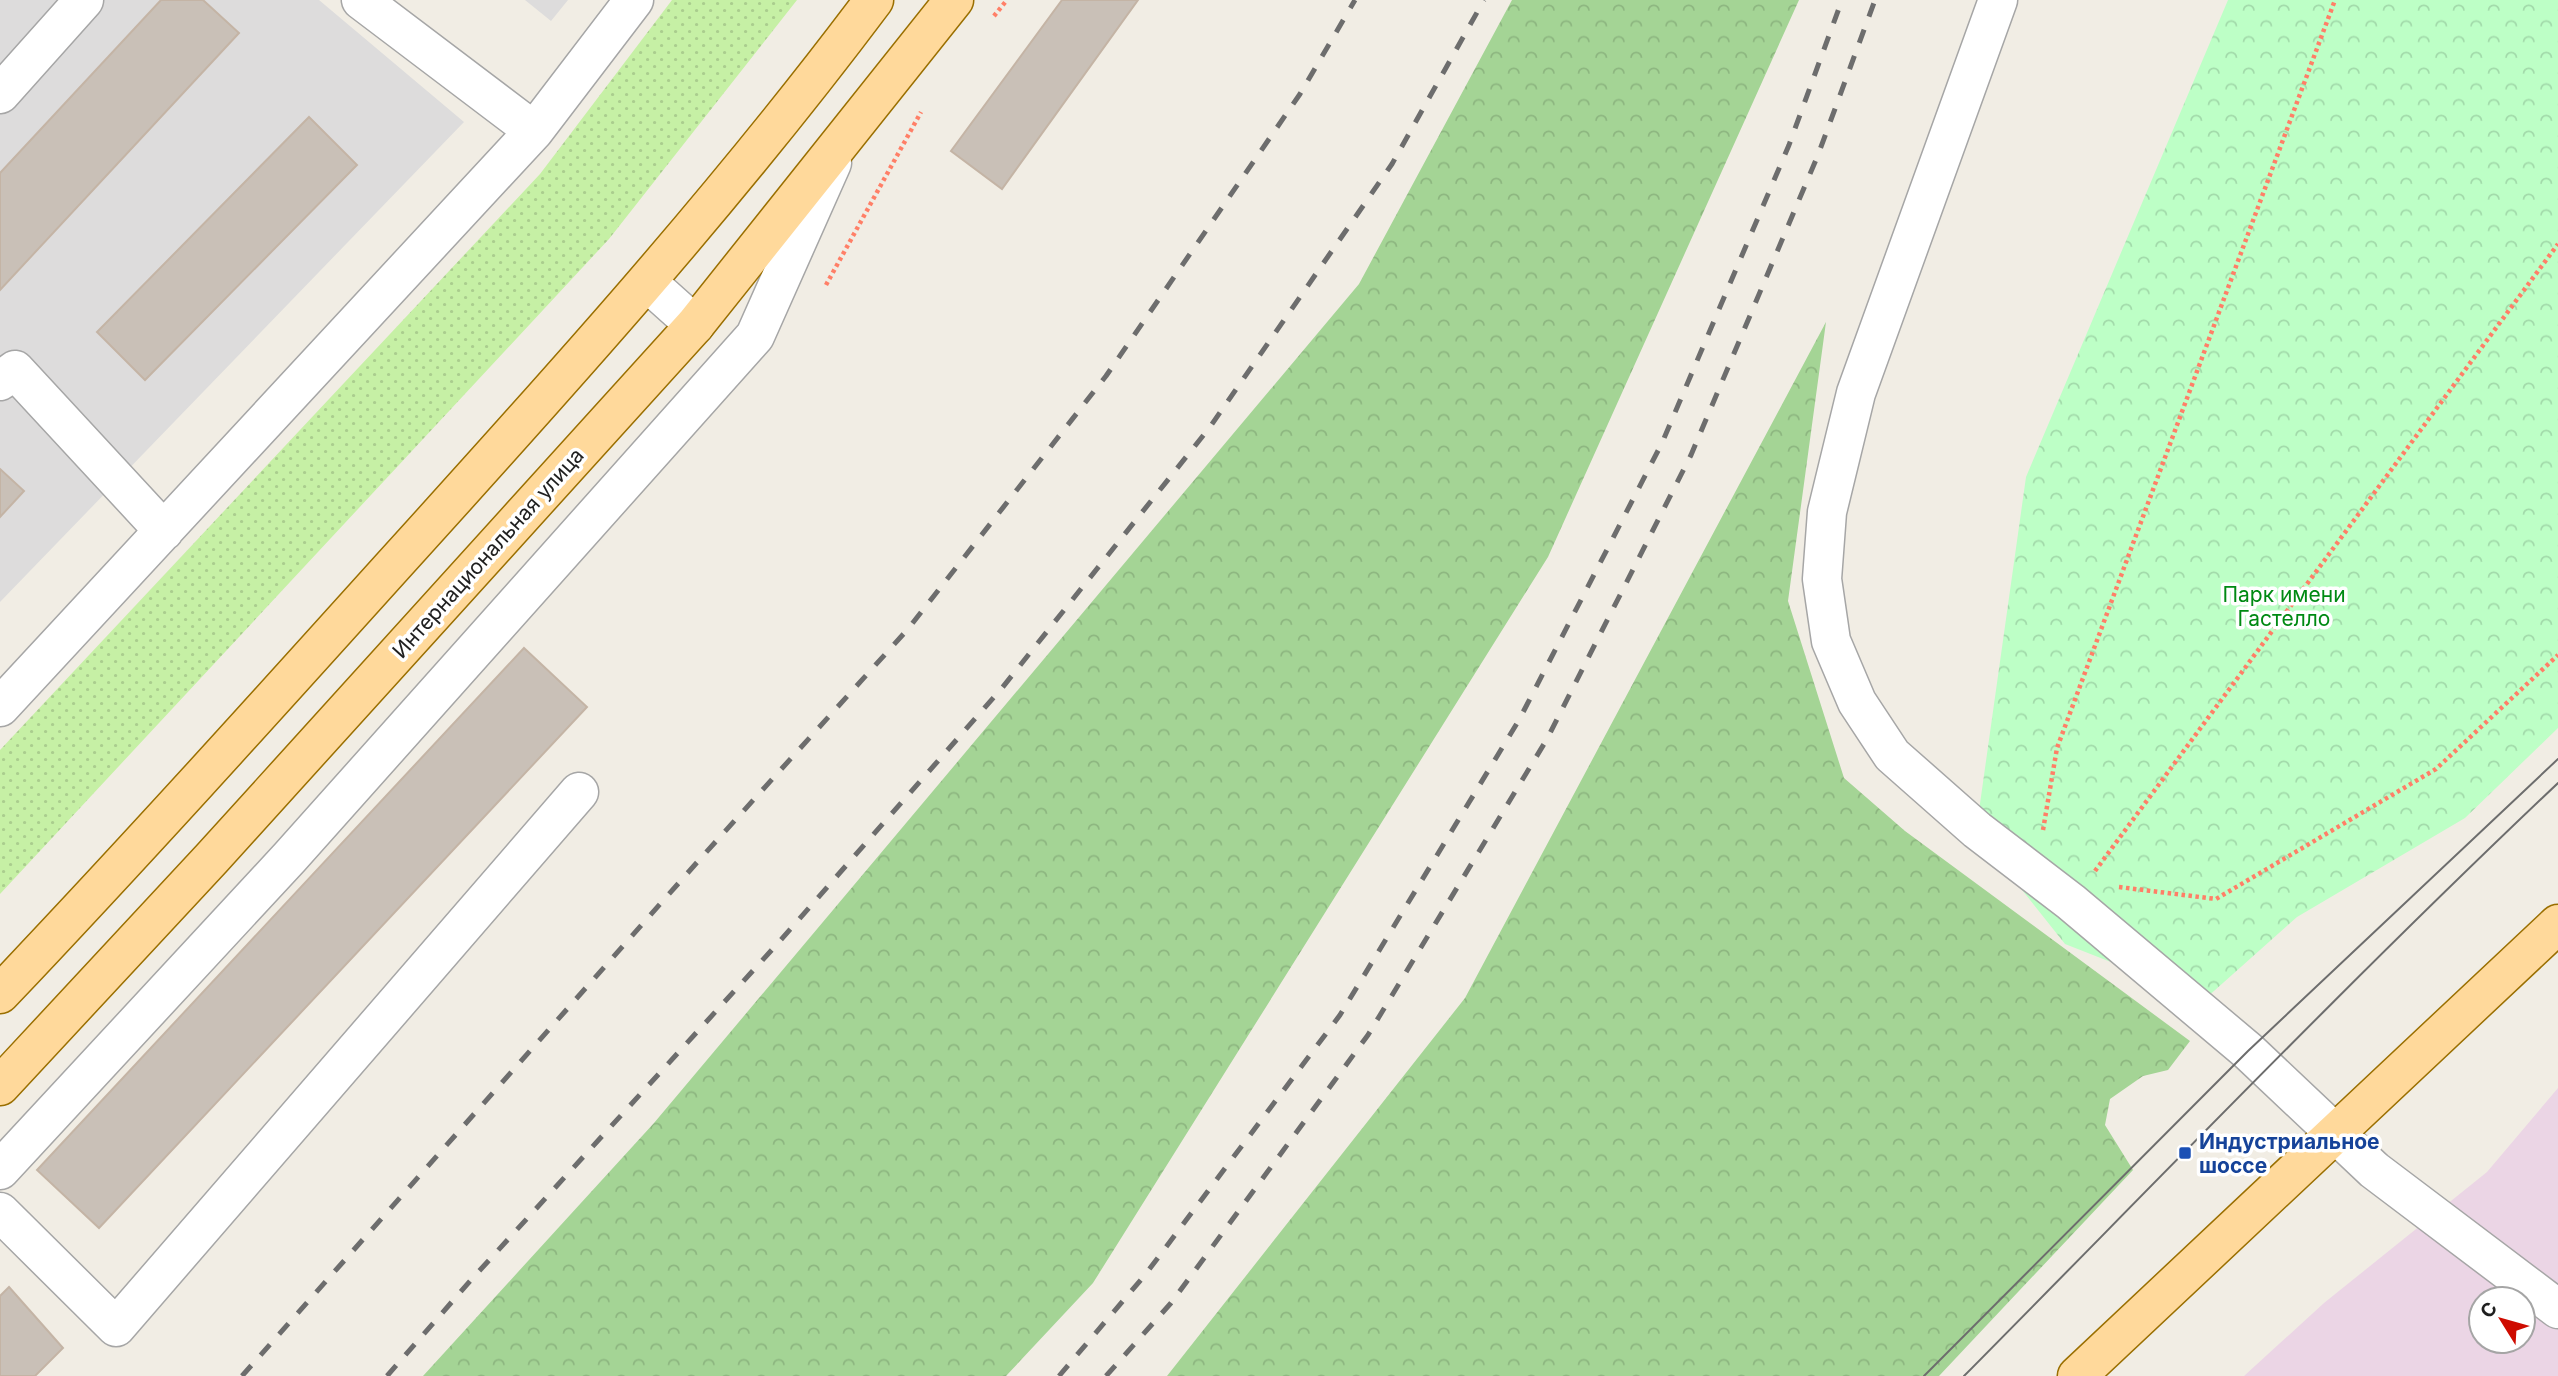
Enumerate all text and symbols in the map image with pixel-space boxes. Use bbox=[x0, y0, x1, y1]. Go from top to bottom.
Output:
street label: Интернациональная улица bbox=[387, 443, 589, 663]
park label: Парк имени Гастелло bbox=[2222, 582, 2346, 631]
place label: Индустриальное шоссе bbox=[2199, 1129, 2380, 1178]
marker: Индустриальное шоссе bbox=[2177, 1145, 2193, 1161]
north arrow bbox=[2467, 1285, 2537, 1355]
text: С bbox=[2475, 1298, 2502, 1323]

